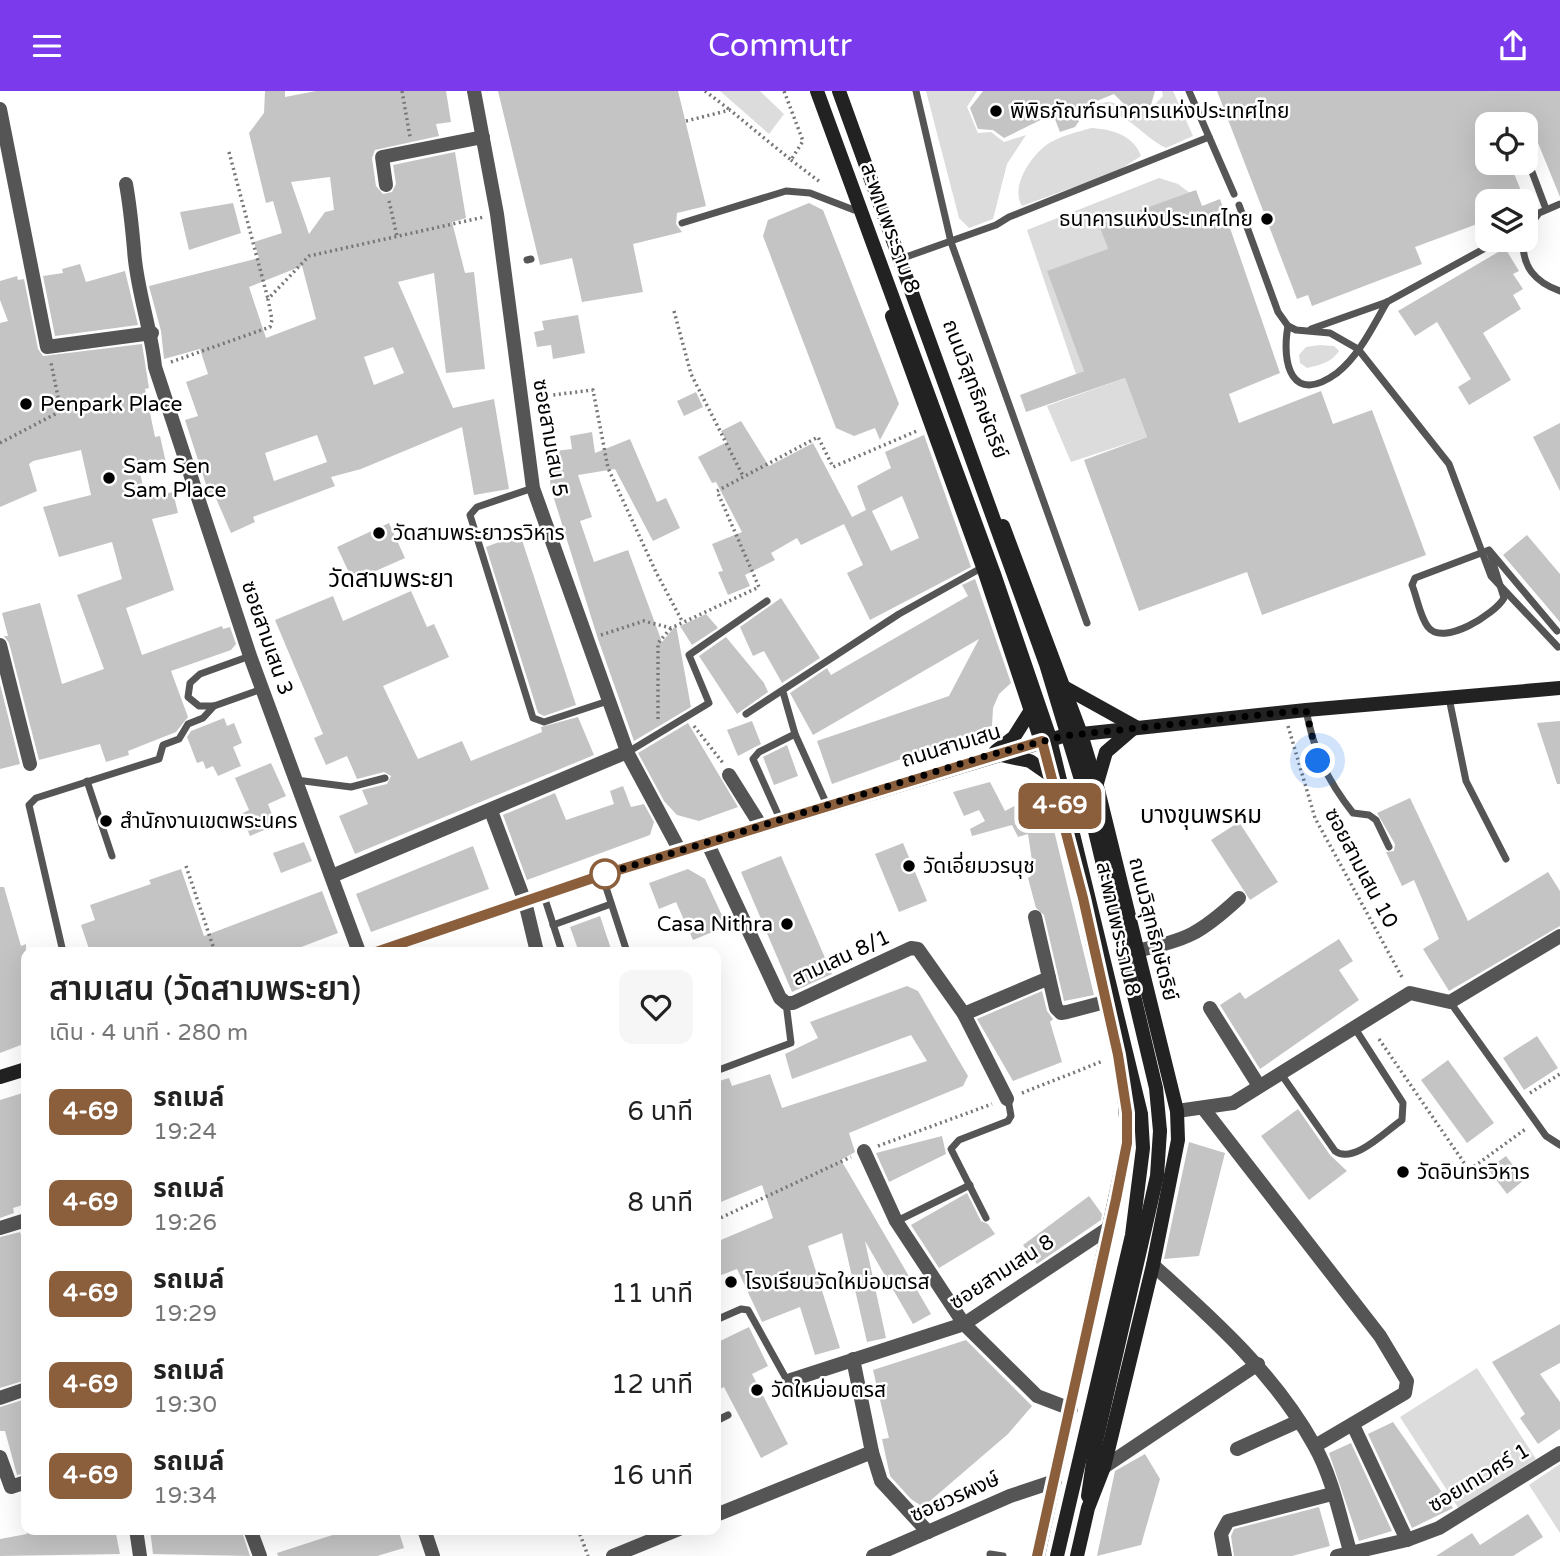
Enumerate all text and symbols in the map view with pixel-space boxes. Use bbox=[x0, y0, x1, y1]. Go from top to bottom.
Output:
icon: menu bbox=[28, 27, 66, 65]
text: Commutr bbox=[708, 27, 852, 65]
icon: share bbox=[1494, 27, 1532, 65]
place label: พิพิธภัณฑ์ธนาคารแห่งประเทศไทย bbox=[1010, 99, 1289, 124]
marker: พิพิธภัณฑ์ธนาคารแห่งประเทศไทย bbox=[988, 103, 1004, 119]
map controls bbox=[1475, 112, 1538, 252]
button: locate bbox=[1475, 112, 1538, 175]
street label: สะพานพระราม 8 bbox=[855, 159, 925, 297]
button: layers bbox=[1475, 189, 1538, 252]
place label: ธนาคารแห่งประเทศไทย bbox=[1059, 207, 1253, 232]
marker: ธนาคารแห่งประเทศไทย bbox=[1259, 211, 1275, 227]
street label: ถนนวิสุทธิกษัตริย์ bbox=[937, 316, 1013, 462]
street label: ซอยสามเสน 5 bbox=[527, 377, 573, 499]
place label: Penpark Place bbox=[40, 392, 183, 417]
marker: Penpark Place bbox=[18, 396, 34, 412]
place label: Sam Sen Sam Place bbox=[123, 454, 227, 503]
marker: Sam Sen Sam Place bbox=[101, 470, 117, 486]
place label: วัดสามพระยาวรวิหาร bbox=[393, 521, 565, 546]
marker: วัดสามพระยาวรวิหาร bbox=[371, 525, 387, 541]
district label: วัดสามพระยา bbox=[328, 565, 454, 594]
street label: ซอยสามเสน 3 bbox=[236, 578, 298, 698]
street label: ถนนสามเสน bbox=[898, 719, 1004, 773]
your location bbox=[1300, 743, 1335, 778]
line badge: 4-69 bbox=[1011, 783, 1109, 829]
text: 4-69 bbox=[1032, 791, 1088, 820]
district label: บางขุนพรหม bbox=[1140, 801, 1262, 830]
street label: ซอยสามเสน 10 bbox=[1319, 804, 1403, 932]
place label: สำนักงานเขตพระนคร bbox=[120, 809, 297, 834]
marker: สำนักงานเขตพระนคร bbox=[98, 813, 114, 829]
place label: วัดเอี่ยมวรนุช bbox=[923, 851, 1035, 879]
street label: ถนนวิสุทธิกษัตริย์ bbox=[1123, 855, 1183, 1004]
marker: วัดเอี่ยมวรนุช bbox=[901, 858, 917, 874]
unlabelled marker bbox=[590, 859, 620, 889]
street label: สะพานพระราม 8 bbox=[1090, 859, 1146, 999]
place label: Casa Nithra bbox=[657, 912, 773, 937]
marker: Casa Nithra bbox=[779, 916, 795, 932]
street label: สามเสน 8/1 bbox=[788, 924, 894, 992]
text: สามเสน (วัดสามพระยา) bbox=[49, 970, 361, 1009]
button: heart bbox=[619, 970, 693, 1044]
text: เดิน · 4 นาที · 280 m bbox=[49, 1019, 248, 1047]
text: รถเมล์ bbox=[153, 1082, 224, 1113]
text: 6 นาที bbox=[628, 1096, 693, 1127]
text: 4-69 bbox=[63, 1097, 118, 1126]
text: 19:24 bbox=[153, 1118, 217, 1146]
place label: วัดอินทรวิหาร bbox=[1417, 1160, 1530, 1185]
marker: วัดอินทรวิหาร bbox=[1395, 1164, 1411, 1180]
text: รถเมล์ bbox=[153, 1173, 224, 1204]
text: 8 นาที bbox=[628, 1187, 693, 1218]
text: 4-69 bbox=[63, 1188, 118, 1217]
text: 19:26 bbox=[153, 1209, 217, 1237]
street label: ซอยสามเสน 8 bbox=[945, 1229, 1059, 1315]
text: รถเมล์ bbox=[153, 1264, 224, 1295]
place label: โรงเรียนวัดใหม่อมตรส bbox=[745, 1270, 929, 1295]
marker: โรงเรียนวัดใหม่อมตรส bbox=[723, 1274, 739, 1290]
text: 11 นาที bbox=[611, 1278, 693, 1309]
text: 4-69 bbox=[63, 1279, 118, 1308]
text: 19:29 bbox=[153, 1300, 217, 1328]
text: รถเมล์ bbox=[153, 1355, 224, 1386]
text: 12 นาที bbox=[611, 1369, 693, 1400]
text: 4-69 bbox=[63, 1370, 118, 1399]
place label: วัดใหม่อมตรส bbox=[771, 1378, 886, 1403]
marker: วัดใหม่อมตรส bbox=[749, 1382, 765, 1398]
text: 19:30 bbox=[153, 1391, 217, 1419]
street label: ซอยเทเวศร์ 1 bbox=[1424, 1438, 1534, 1518]
text: รถเมล์ bbox=[153, 1446, 224, 1477]
text: 16 นาที bbox=[611, 1460, 693, 1491]
text: 4-69 bbox=[63, 1461, 118, 1490]
street label: ซอยวรผงษ์ bbox=[906, 1466, 1004, 1528]
text: 19:34 bbox=[153, 1482, 217, 1510]

